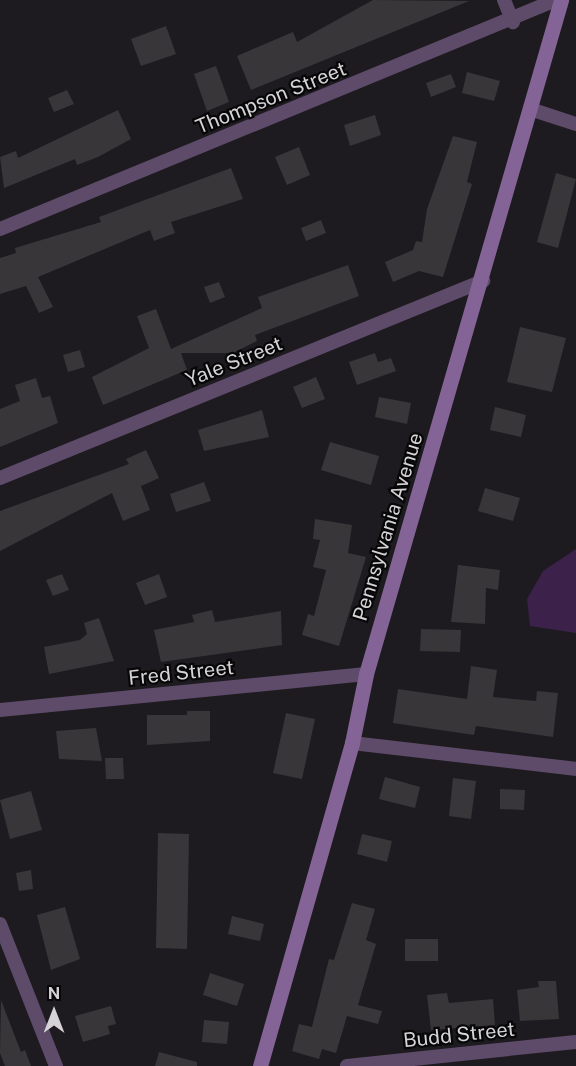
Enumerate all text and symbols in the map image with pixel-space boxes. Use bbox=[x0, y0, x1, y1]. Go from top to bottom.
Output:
street label: Thompson Street bbox=[192, 57, 350, 139]
street label: Yale Street bbox=[182, 332, 286, 392]
street label: Pennsylvania Avenue bbox=[348, 430, 428, 624]
street label: Fred Street bbox=[127, 656, 235, 690]
north arrow bbox=[24, 982, 84, 1042]
text: N bbox=[48, 984, 60, 1003]
street label: Budd Street bbox=[402, 1017, 516, 1053]

